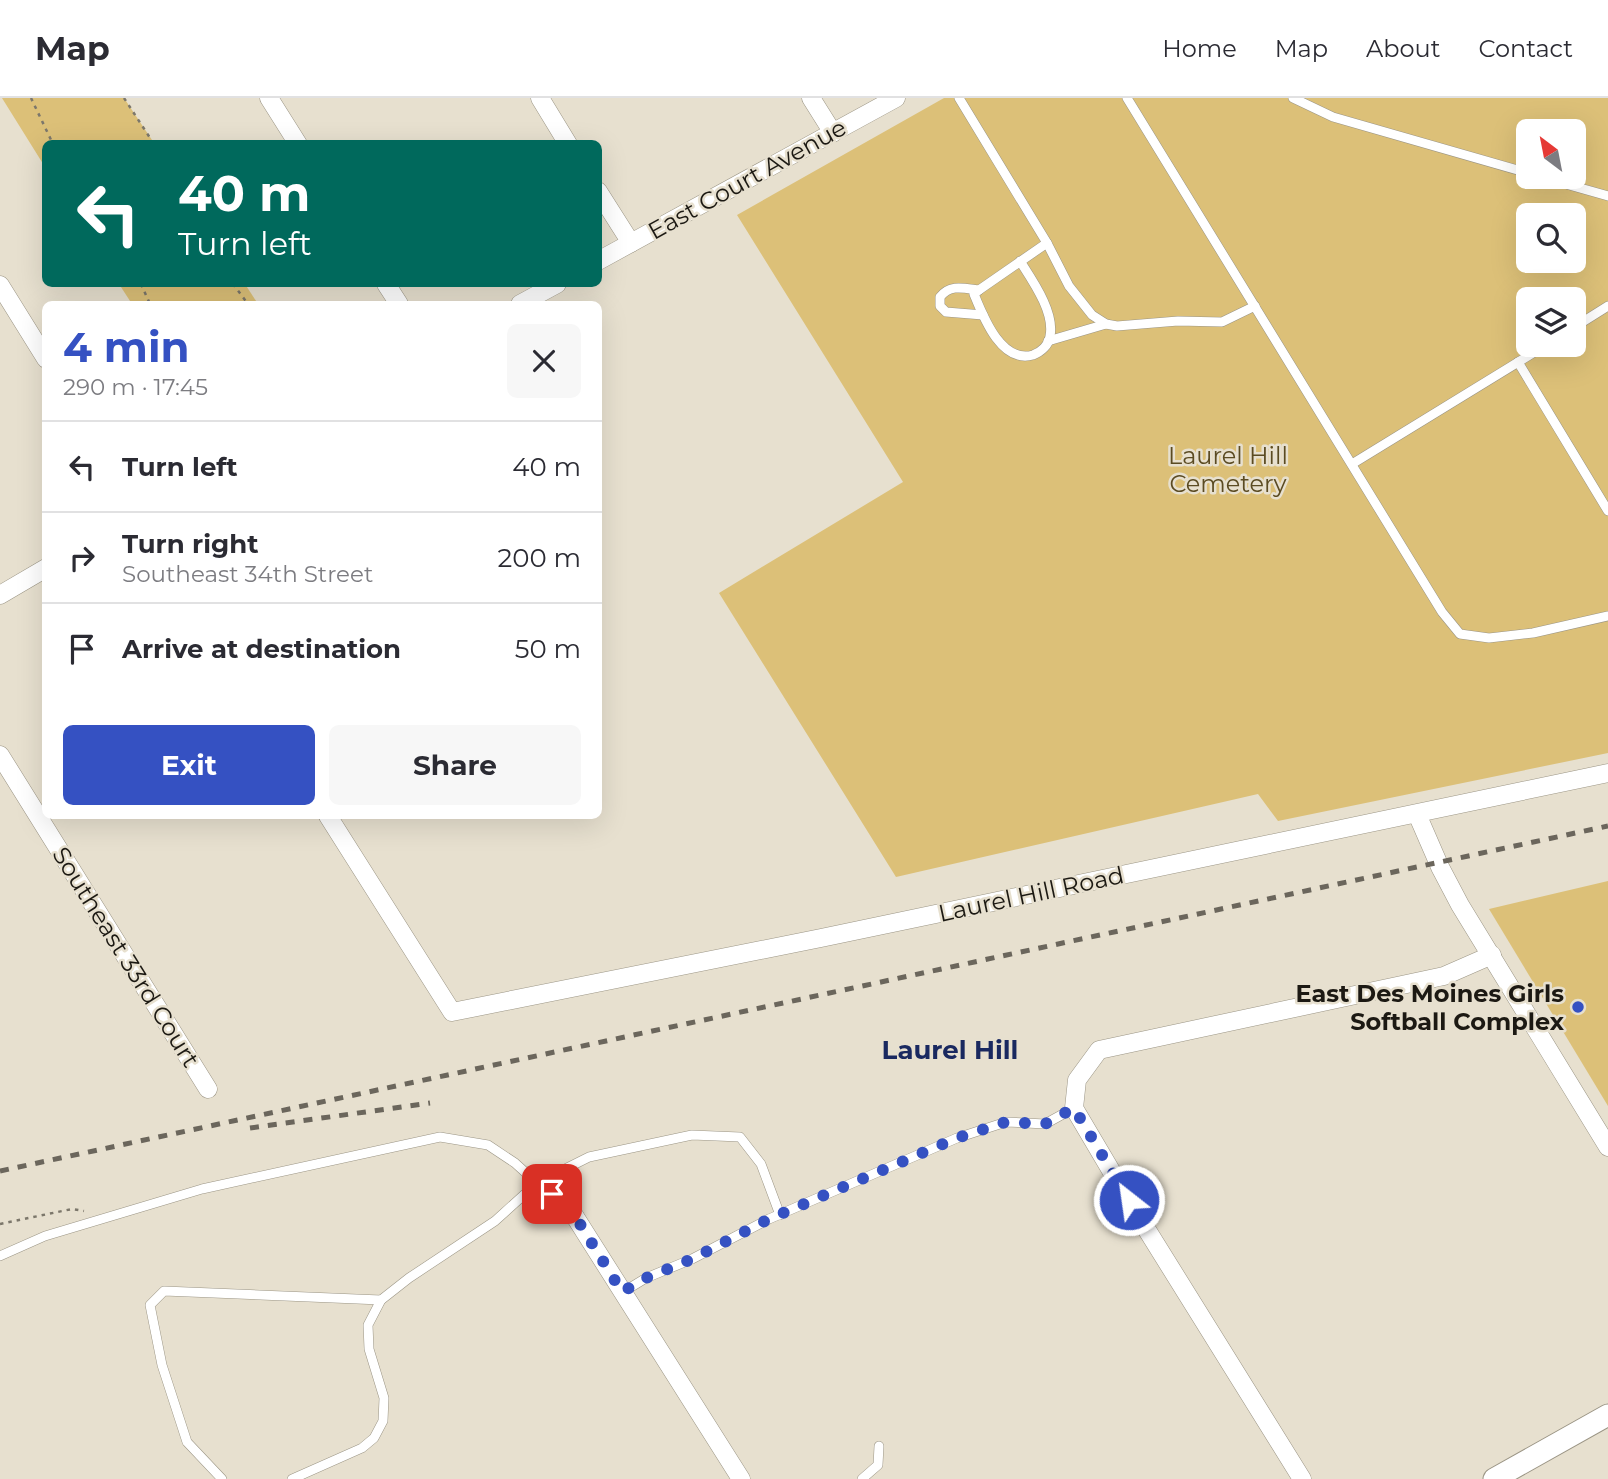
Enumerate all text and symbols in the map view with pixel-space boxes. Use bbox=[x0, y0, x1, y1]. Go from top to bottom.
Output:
text: Map bbox=[35, 28, 110, 68]
text: Home bbox=[1162, 34, 1237, 63]
text: Map bbox=[1275, 34, 1328, 63]
text: About bbox=[1366, 34, 1440, 63]
text: Contact bbox=[1478, 34, 1573, 63]
street label: East Court Avenue bbox=[643, 113, 851, 245]
north arrow bbox=[1516, 119, 1586, 189]
map controls bbox=[1516, 119, 1586, 357]
text: 40 m bbox=[178, 164, 310, 223]
icon: left bbox=[63, 168, 154, 259]
button: search bbox=[1516, 203, 1586, 273]
text: Turn left bbox=[178, 224, 312, 263]
button: layers bbox=[1516, 287, 1586, 357]
text: 4 min bbox=[63, 321, 190, 373]
button: close bbox=[507, 324, 581, 398]
text: 290 m · 17:45 bbox=[63, 373, 208, 401]
park label: Laurel Hill Cemetery bbox=[1168, 441, 1288, 498]
icon: left bbox=[63, 448, 101, 486]
text: Turn left bbox=[122, 451, 238, 483]
text: 40 m bbox=[512, 451, 581, 483]
text: Turn right bbox=[122, 528, 258, 560]
icon: right bbox=[63, 539, 101, 577]
text: 200 m bbox=[497, 542, 581, 574]
text: Southeast 34th Street bbox=[122, 560, 373, 588]
icon: arrive bbox=[63, 630, 101, 668]
text: Arrive at destination bbox=[122, 633, 401, 665]
text: 50 m bbox=[515, 633, 581, 665]
button: Exit bbox=[63, 725, 315, 805]
button: Share bbox=[329, 725, 581, 805]
street label: Southeast 33rd Court bbox=[46, 842, 206, 1073]
street label: Laurel Hill Road bbox=[936, 860, 1126, 928]
place label: East Des Moines Girls Softball Complex bbox=[1296, 979, 1565, 1036]
marker: East Des Moines Girls Softball Complex bbox=[1570, 999, 1586, 1015]
district label: Laurel Hill bbox=[882, 1034, 1018, 1066]
position arrow bbox=[1092, 1163, 1166, 1237]
pin bbox=[522, 1164, 582, 1224]
icon: arrive bbox=[533, 1175, 571, 1213]

